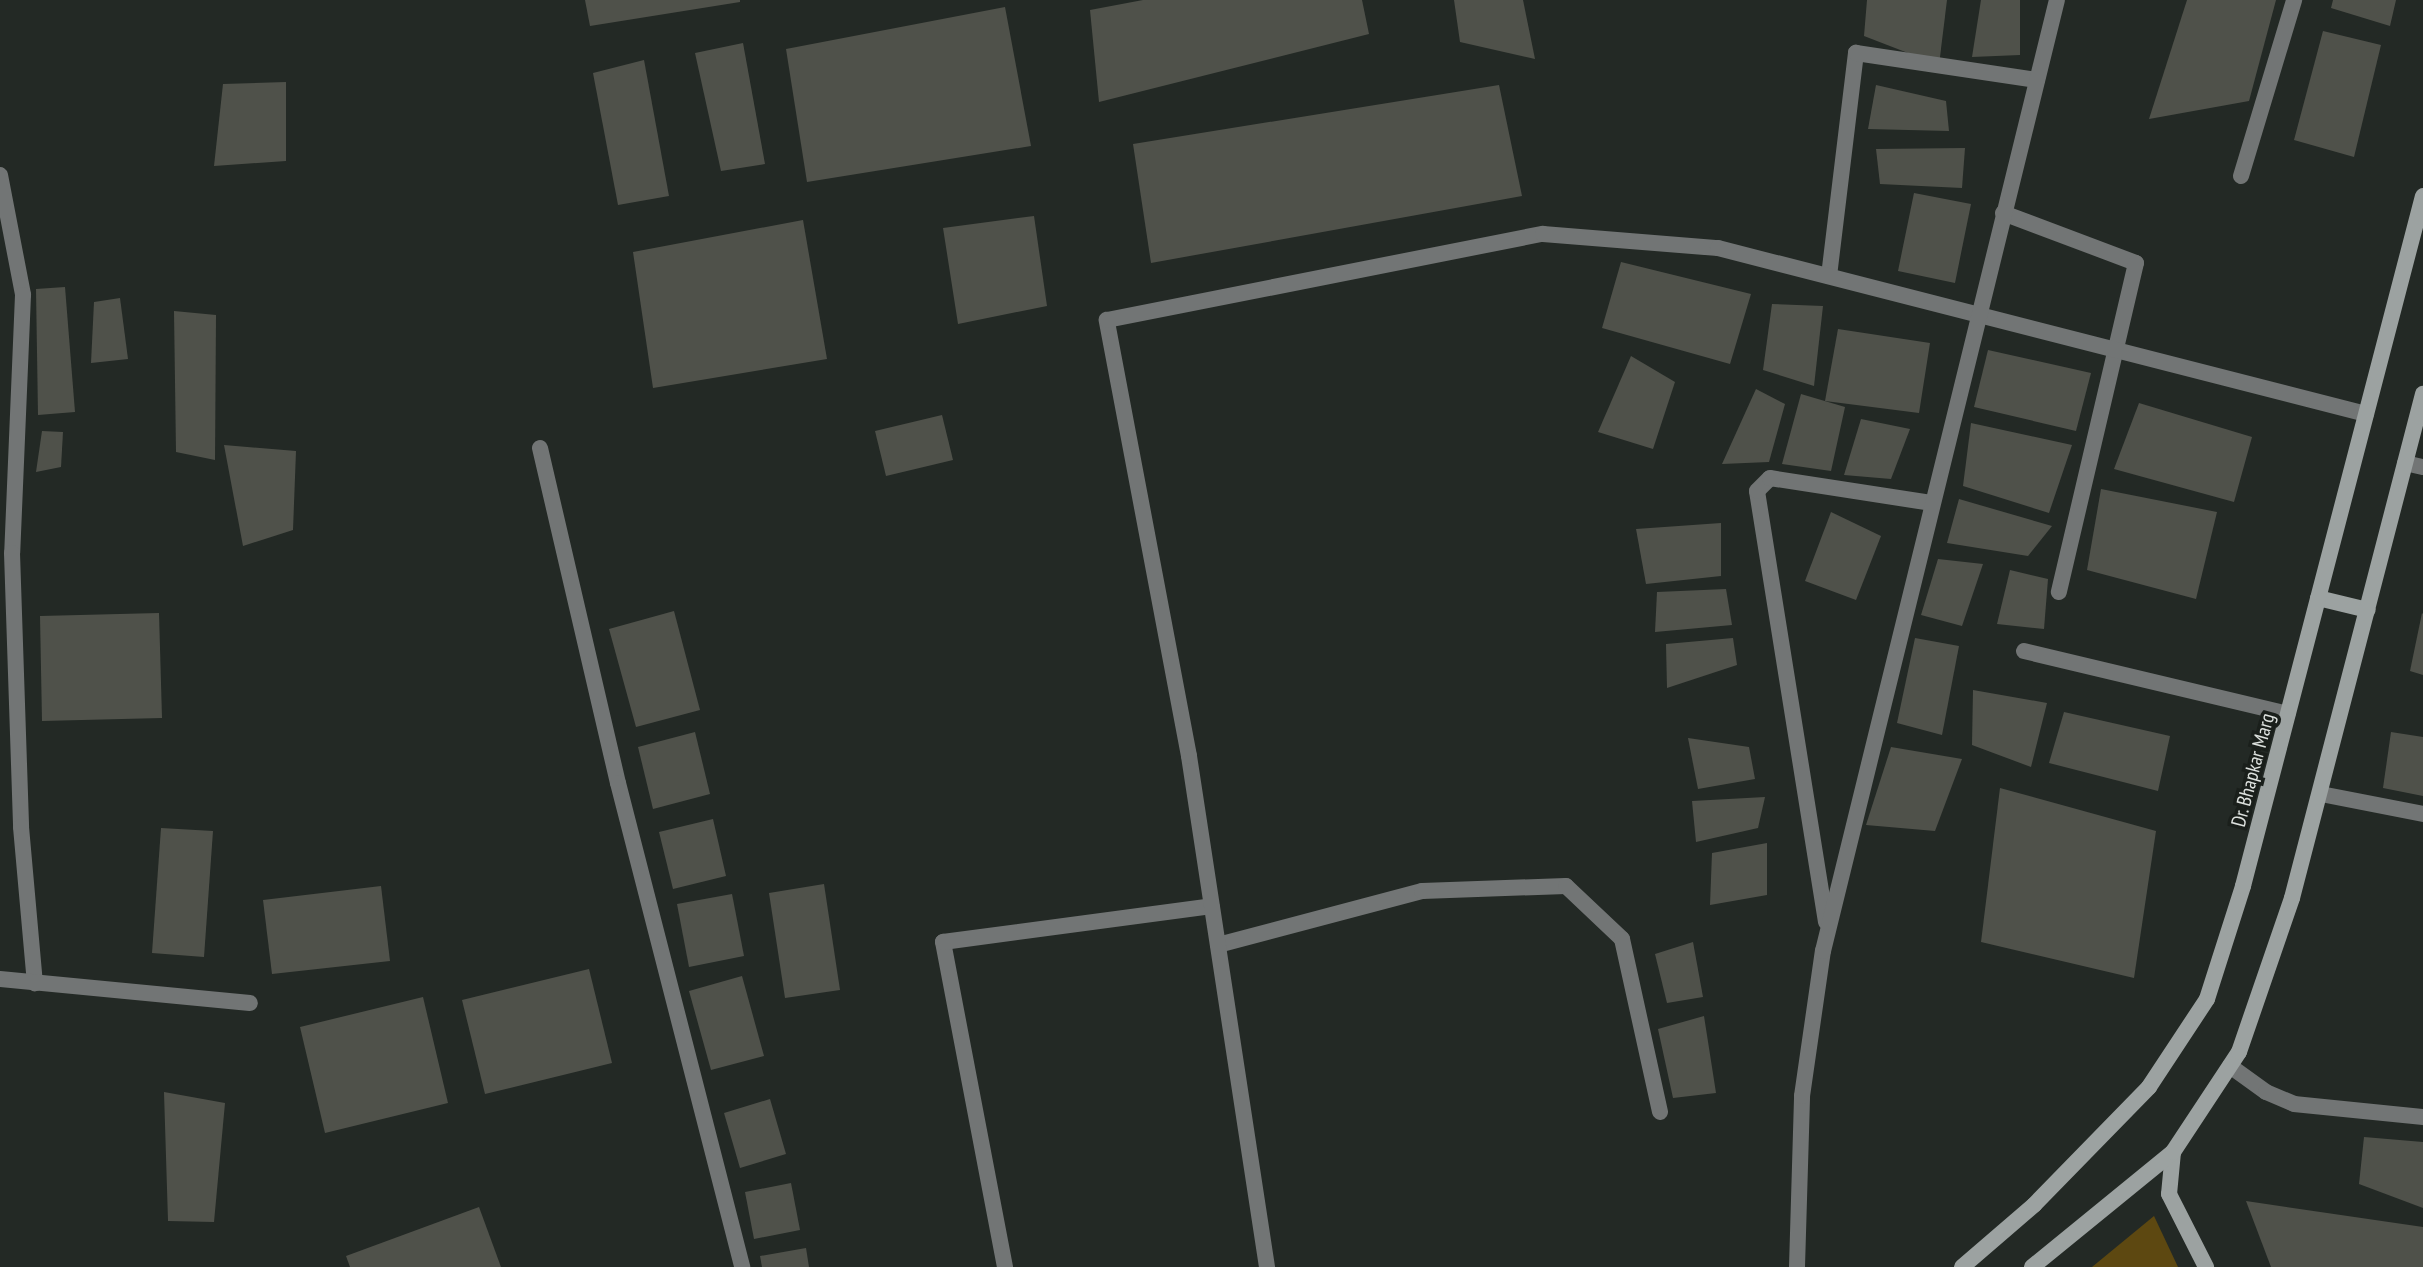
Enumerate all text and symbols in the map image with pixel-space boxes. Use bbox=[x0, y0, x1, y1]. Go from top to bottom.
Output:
street label: Dr. Bhapkar Marg bbox=[2226, 710, 2280, 830]

